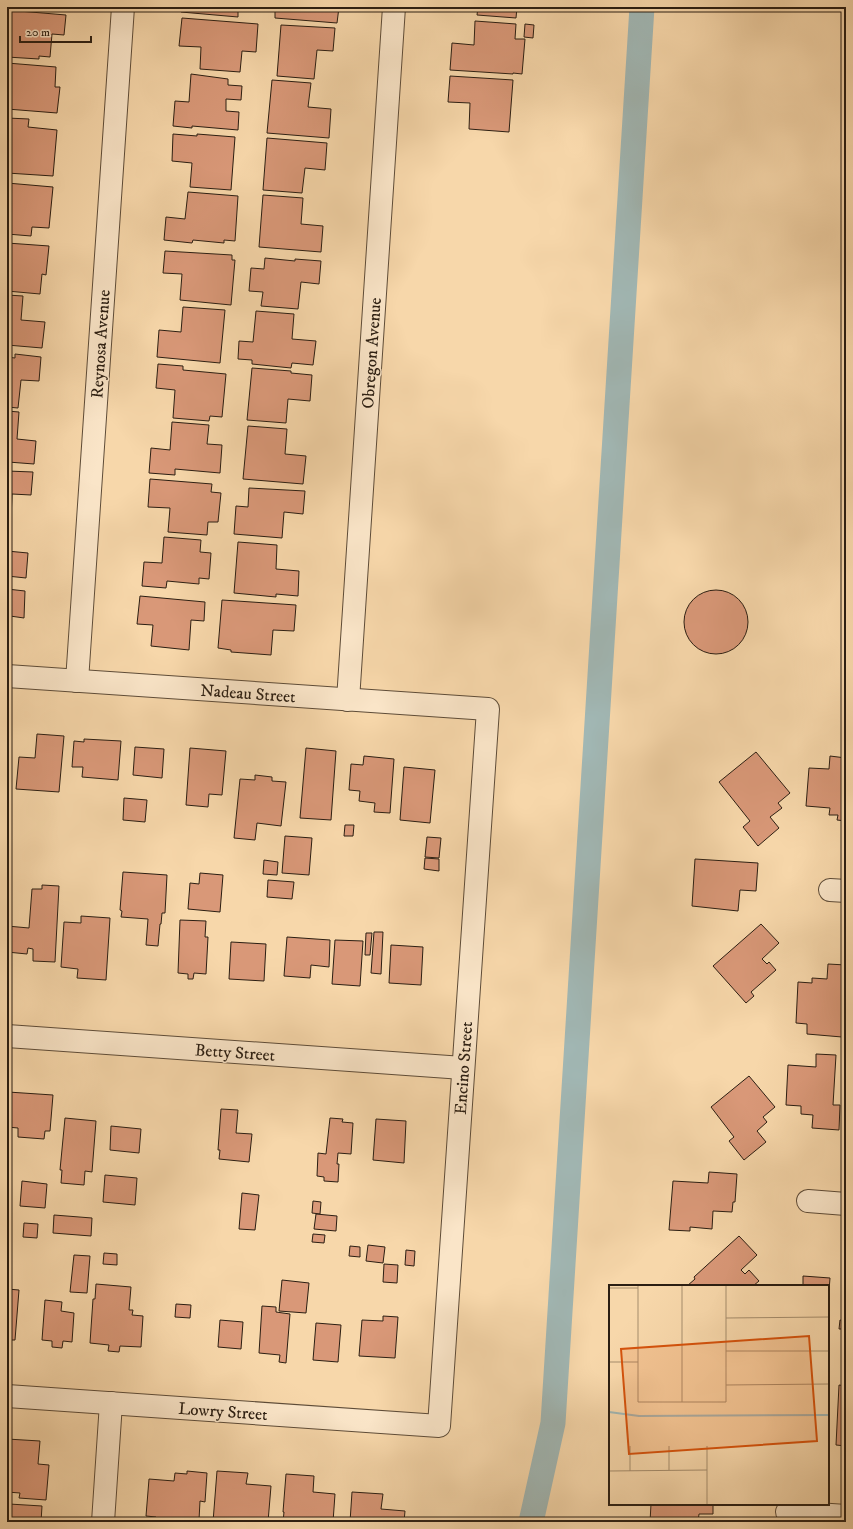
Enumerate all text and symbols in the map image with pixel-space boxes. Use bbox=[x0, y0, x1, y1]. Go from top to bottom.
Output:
scale bar bbox=[20, 18, 91, 44]
text: 20 m bbox=[26, 25, 50, 40]
street label: Reynosa Avenue bbox=[86, 289, 116, 399]
street label: Obregon Avenue bbox=[357, 297, 387, 409]
street label: Nadeau Street bbox=[199, 680, 297, 708]
street label: Encino Street bbox=[450, 1020, 478, 1115]
street label: Betty Street bbox=[194, 1039, 276, 1067]
inset map bbox=[609, 1285, 829, 1505]
street label: Lowry Street bbox=[177, 1398, 269, 1426]

